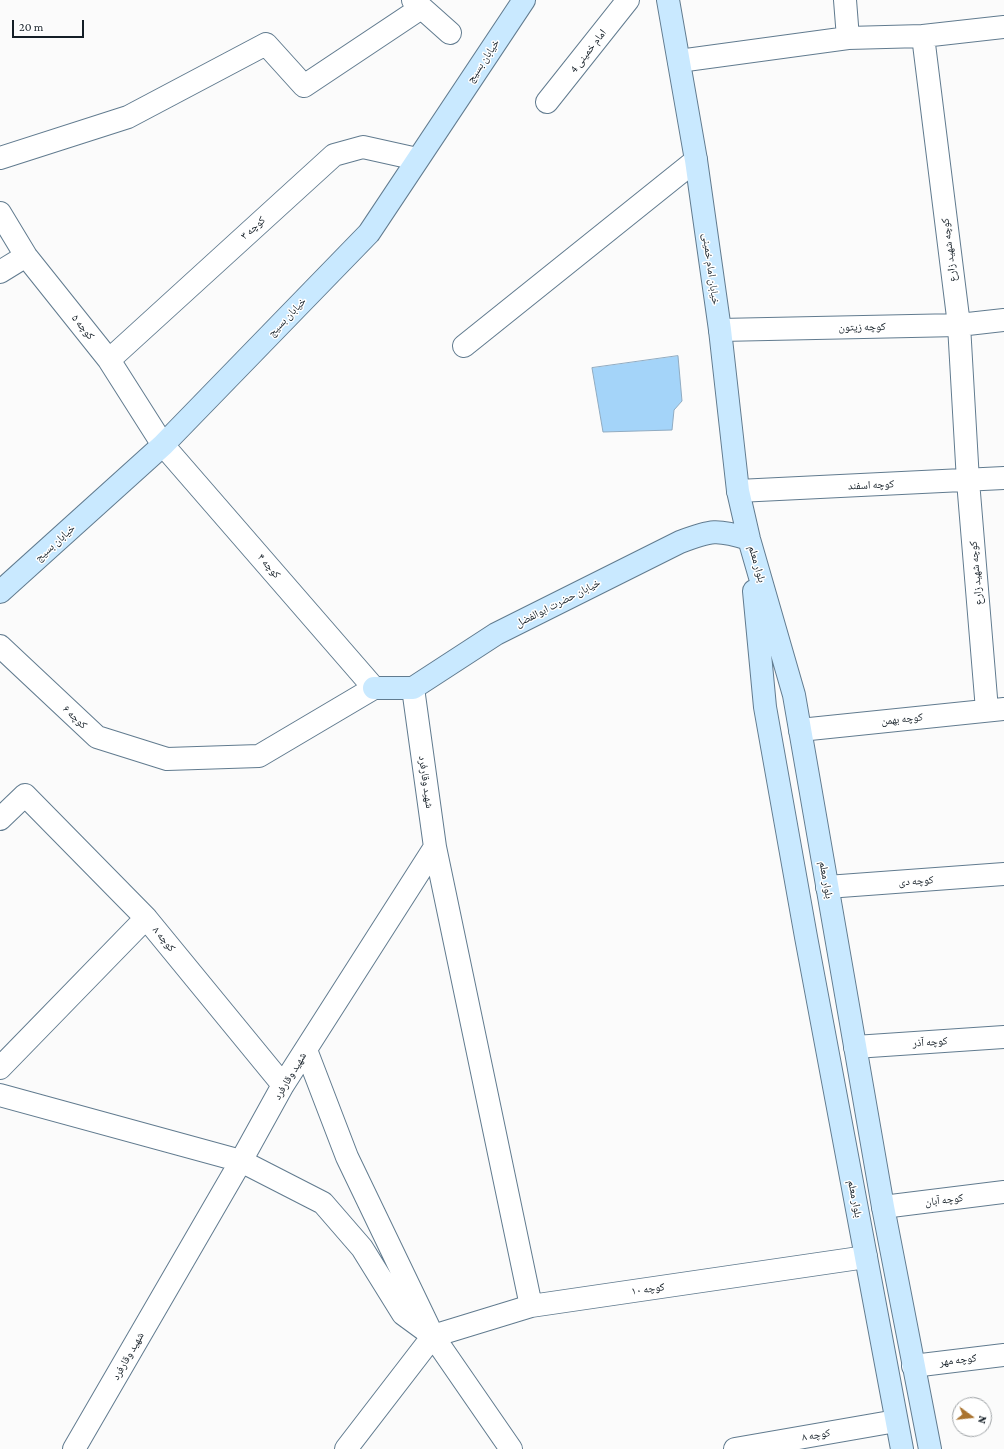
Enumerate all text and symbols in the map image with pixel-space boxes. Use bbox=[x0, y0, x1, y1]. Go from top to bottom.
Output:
scale bar bbox=[14, 12, 86, 38]
text: 20 m bbox=[19, 20, 43, 34]
street label: امام خمینی 4 bbox=[567, 27, 609, 75]
street label: خیابان بسیج bbox=[464, 37, 502, 85]
street label: کوچه ۳ bbox=[238, 213, 268, 243]
street label: کوچه شهید زارع bbox=[939, 217, 959, 283]
street label: خیابان امام خمینی bbox=[699, 232, 723, 306]
street label: خیابان بسیج bbox=[265, 295, 309, 339]
street label: کوچه ۵ bbox=[69, 312, 97, 342]
street label: کوچه زیتون bbox=[838, 320, 886, 334]
street label: کوچه اسفند bbox=[848, 477, 894, 493]
street label: خیابان بسیج bbox=[32, 521, 78, 565]
street label: کوچه شهید زارع bbox=[967, 540, 985, 606]
street label: بلوار معلم bbox=[745, 544, 769, 584]
street label: کوچه ۴ bbox=[255, 551, 283, 581]
street label: خیابان حضرت ابوالفضل bbox=[513, 576, 603, 630]
street label: کوچه ۶ bbox=[60, 702, 90, 732]
street label: کوچه بهمن bbox=[880, 710, 924, 728]
street label: شهید وقارفرد bbox=[416, 755, 436, 809]
street label: بلوار معلم bbox=[816, 860, 836, 900]
street label: کوچه دی bbox=[898, 873, 934, 889]
street label: کوچه ۸ bbox=[150, 924, 178, 954]
street label: کوچه آذر bbox=[912, 1034, 948, 1050]
street label: شهید وقارفرد bbox=[271, 1050, 309, 1102]
street label: بلوار معلم bbox=[845, 1179, 865, 1219]
street label: کوچه آبان bbox=[924, 1191, 964, 1209]
street label: کوچه ۱۰ bbox=[630, 1280, 666, 1298]
street label: شهید وقارفرد bbox=[109, 1330, 147, 1382]
street label: کوچه مهر bbox=[939, 1351, 977, 1369]
north arrow bbox=[952, 1397, 992, 1437]
text: N bbox=[976, 1415, 989, 1425]
street label: کوچه ۸ bbox=[801, 1426, 831, 1444]

